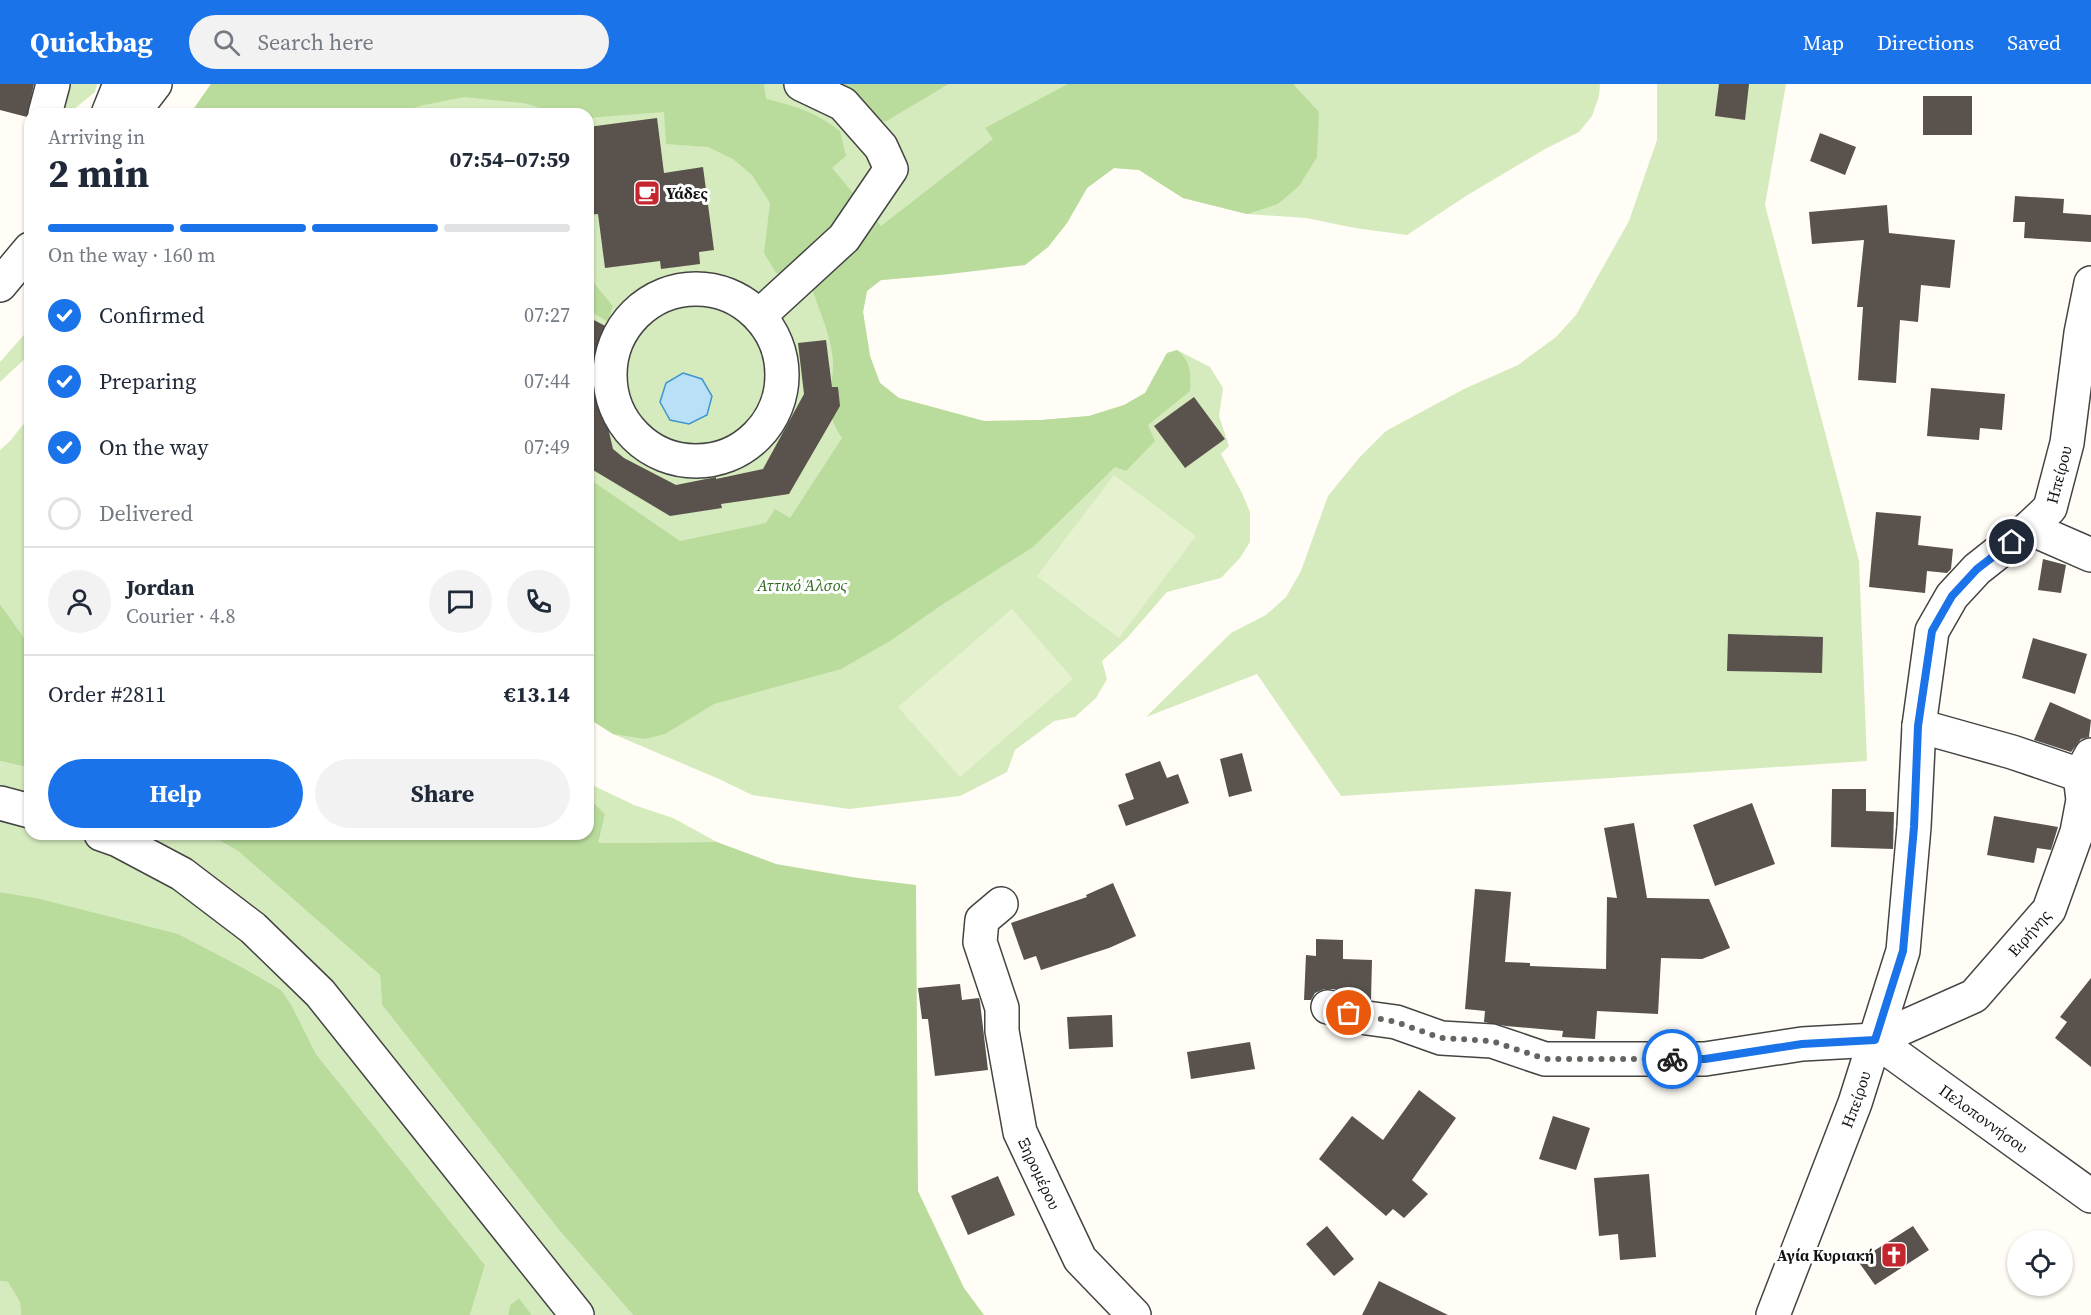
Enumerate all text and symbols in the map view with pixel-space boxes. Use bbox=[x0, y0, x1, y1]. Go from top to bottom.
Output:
search box bbox=[189, 15, 609, 69]
text: Quickbag bbox=[30, 23, 153, 61]
icon: search bbox=[210, 26, 243, 59]
text: Search here bbox=[258, 27, 374, 57]
text: Map bbox=[1803, 28, 1844, 57]
text: Directions bbox=[1877, 28, 1974, 57]
text: Saved bbox=[2007, 28, 2061, 57]
text: Arriving in bbox=[48, 123, 145, 151]
text: 07:54–07:59 bbox=[450, 144, 570, 174]
text: 2 min bbox=[48, 147, 149, 200]
cafe icon: Υάδες bbox=[632, 178, 662, 208]
place label: Υάδες bbox=[666, 182, 708, 204]
text: On the way · 160 m bbox=[48, 241, 215, 269]
icon: check bbox=[48, 299, 81, 332]
text: Confirmed bbox=[99, 300, 204, 330]
text: 07:27 bbox=[524, 301, 570, 329]
icon: check bbox=[48, 365, 81, 398]
text: Preparing bbox=[99, 366, 196, 396]
text: 07:44 bbox=[524, 367, 570, 395]
icon: check bbox=[48, 431, 81, 464]
text: On the way bbox=[99, 432, 208, 462]
text: 07:49 bbox=[524, 433, 570, 461]
street label: Ηπείρου bbox=[2041, 443, 2077, 506]
text: Delivered bbox=[99, 498, 193, 528]
pin bbox=[1986, 516, 2037, 567]
icon: home bbox=[1995, 525, 2028, 558]
button: person bbox=[48, 570, 111, 633]
button: chat bbox=[429, 570, 492, 633]
button: phone bbox=[507, 570, 570, 633]
text: Jordan bbox=[126, 572, 194, 602]
park label: Αττικό Άλσος bbox=[756, 574, 848, 596]
text: Courier · 4.8 bbox=[126, 602, 235, 630]
text: Order #2811 bbox=[48, 679, 166, 709]
text: €13.14 bbox=[504, 679, 570, 709]
button: Help bbox=[48, 759, 303, 828]
button: Share bbox=[315, 759, 570, 828]
street label: Ειρήνης bbox=[2002, 905, 2056, 961]
pin bbox=[1323, 987, 1374, 1038]
icon: bag bbox=[1332, 996, 1365, 1029]
courier bbox=[1642, 1029, 1702, 1089]
icon: bike bbox=[1656, 1043, 1689, 1076]
street label: Ηπείρου bbox=[1835, 1068, 1875, 1131]
street label: Πελοποννήσου bbox=[1935, 1079, 2033, 1158]
street label: Ξηρομέρου bbox=[1013, 1134, 1066, 1213]
map controls bbox=[2007, 1230, 2073, 1296]
button: locate bbox=[2007, 1230, 2073, 1296]
church icon: Αγία Κυριακή bbox=[1879, 1240, 1909, 1270]
place label: Αγία Κυριακή bbox=[1777, 1244, 1874, 1266]

